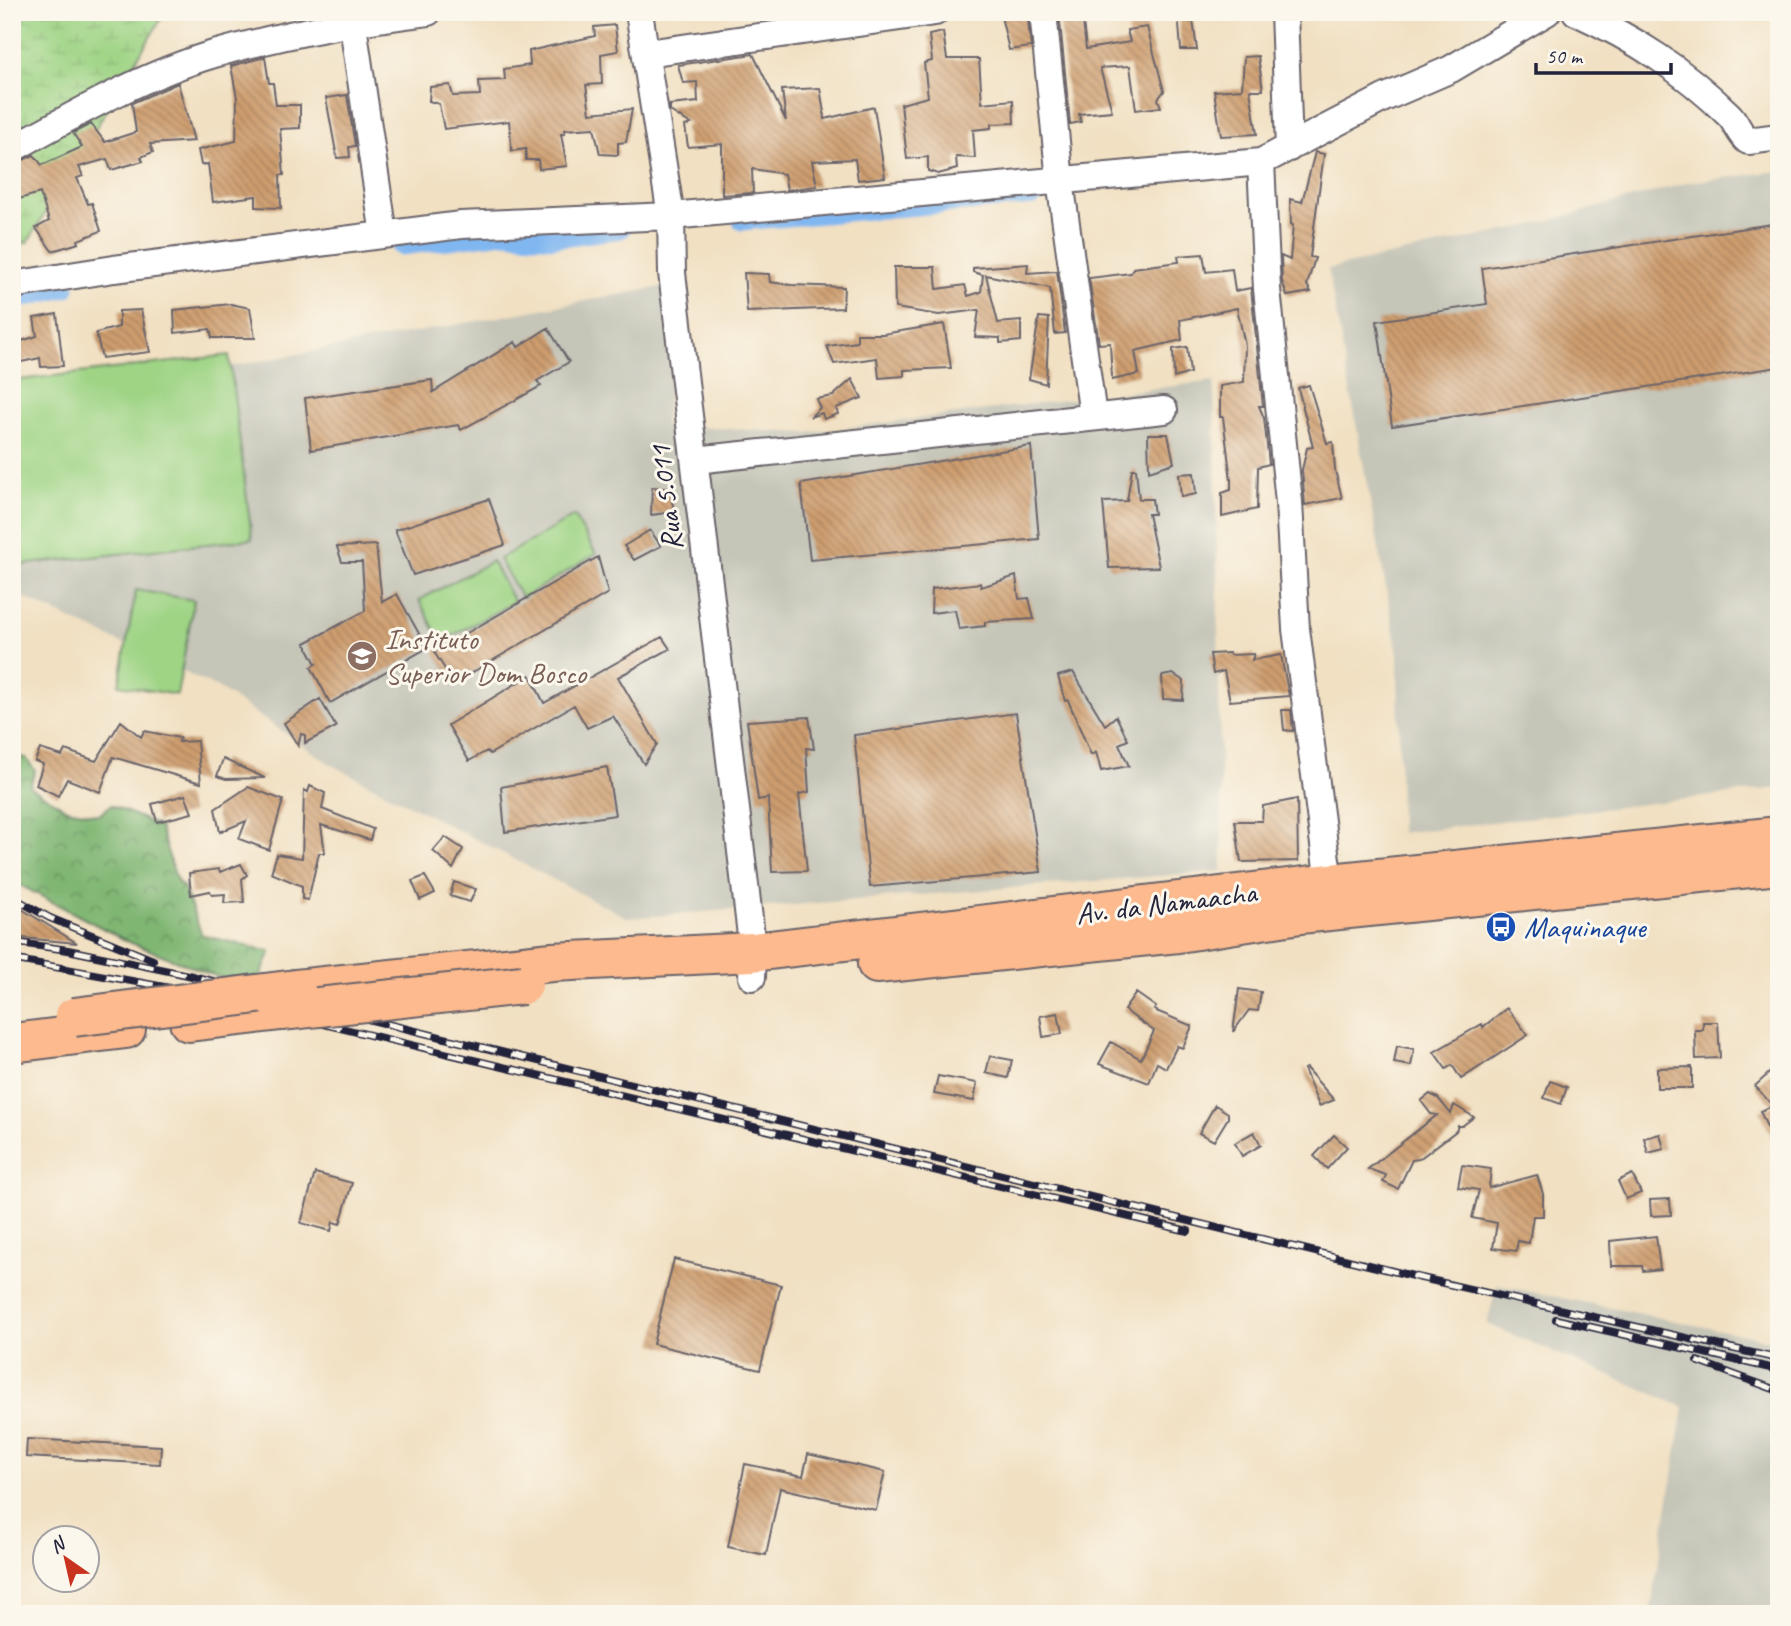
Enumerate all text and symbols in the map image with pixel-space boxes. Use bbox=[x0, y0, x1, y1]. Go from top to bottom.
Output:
scale bar bbox=[1536, 32, 1670, 76]
text: 50 m bbox=[1546, 43, 1584, 69]
street label: Rua 5.011 bbox=[641, 442, 691, 553]
place label: Instituto Superior Dom Bosco bbox=[385, 620, 588, 692]
school or university icon: Instituto Superior Dom Bosco bbox=[345, 639, 379, 673]
street label: Av. da Namaacha bbox=[1074, 873, 1260, 933]
place label: Maquinaque bbox=[1524, 908, 1648, 946]
bus stop icon: Maquinaque bbox=[1484, 910, 1518, 944]
north arrow bbox=[32, 1524, 102, 1594]
text: N bbox=[45, 1531, 71, 1559]

